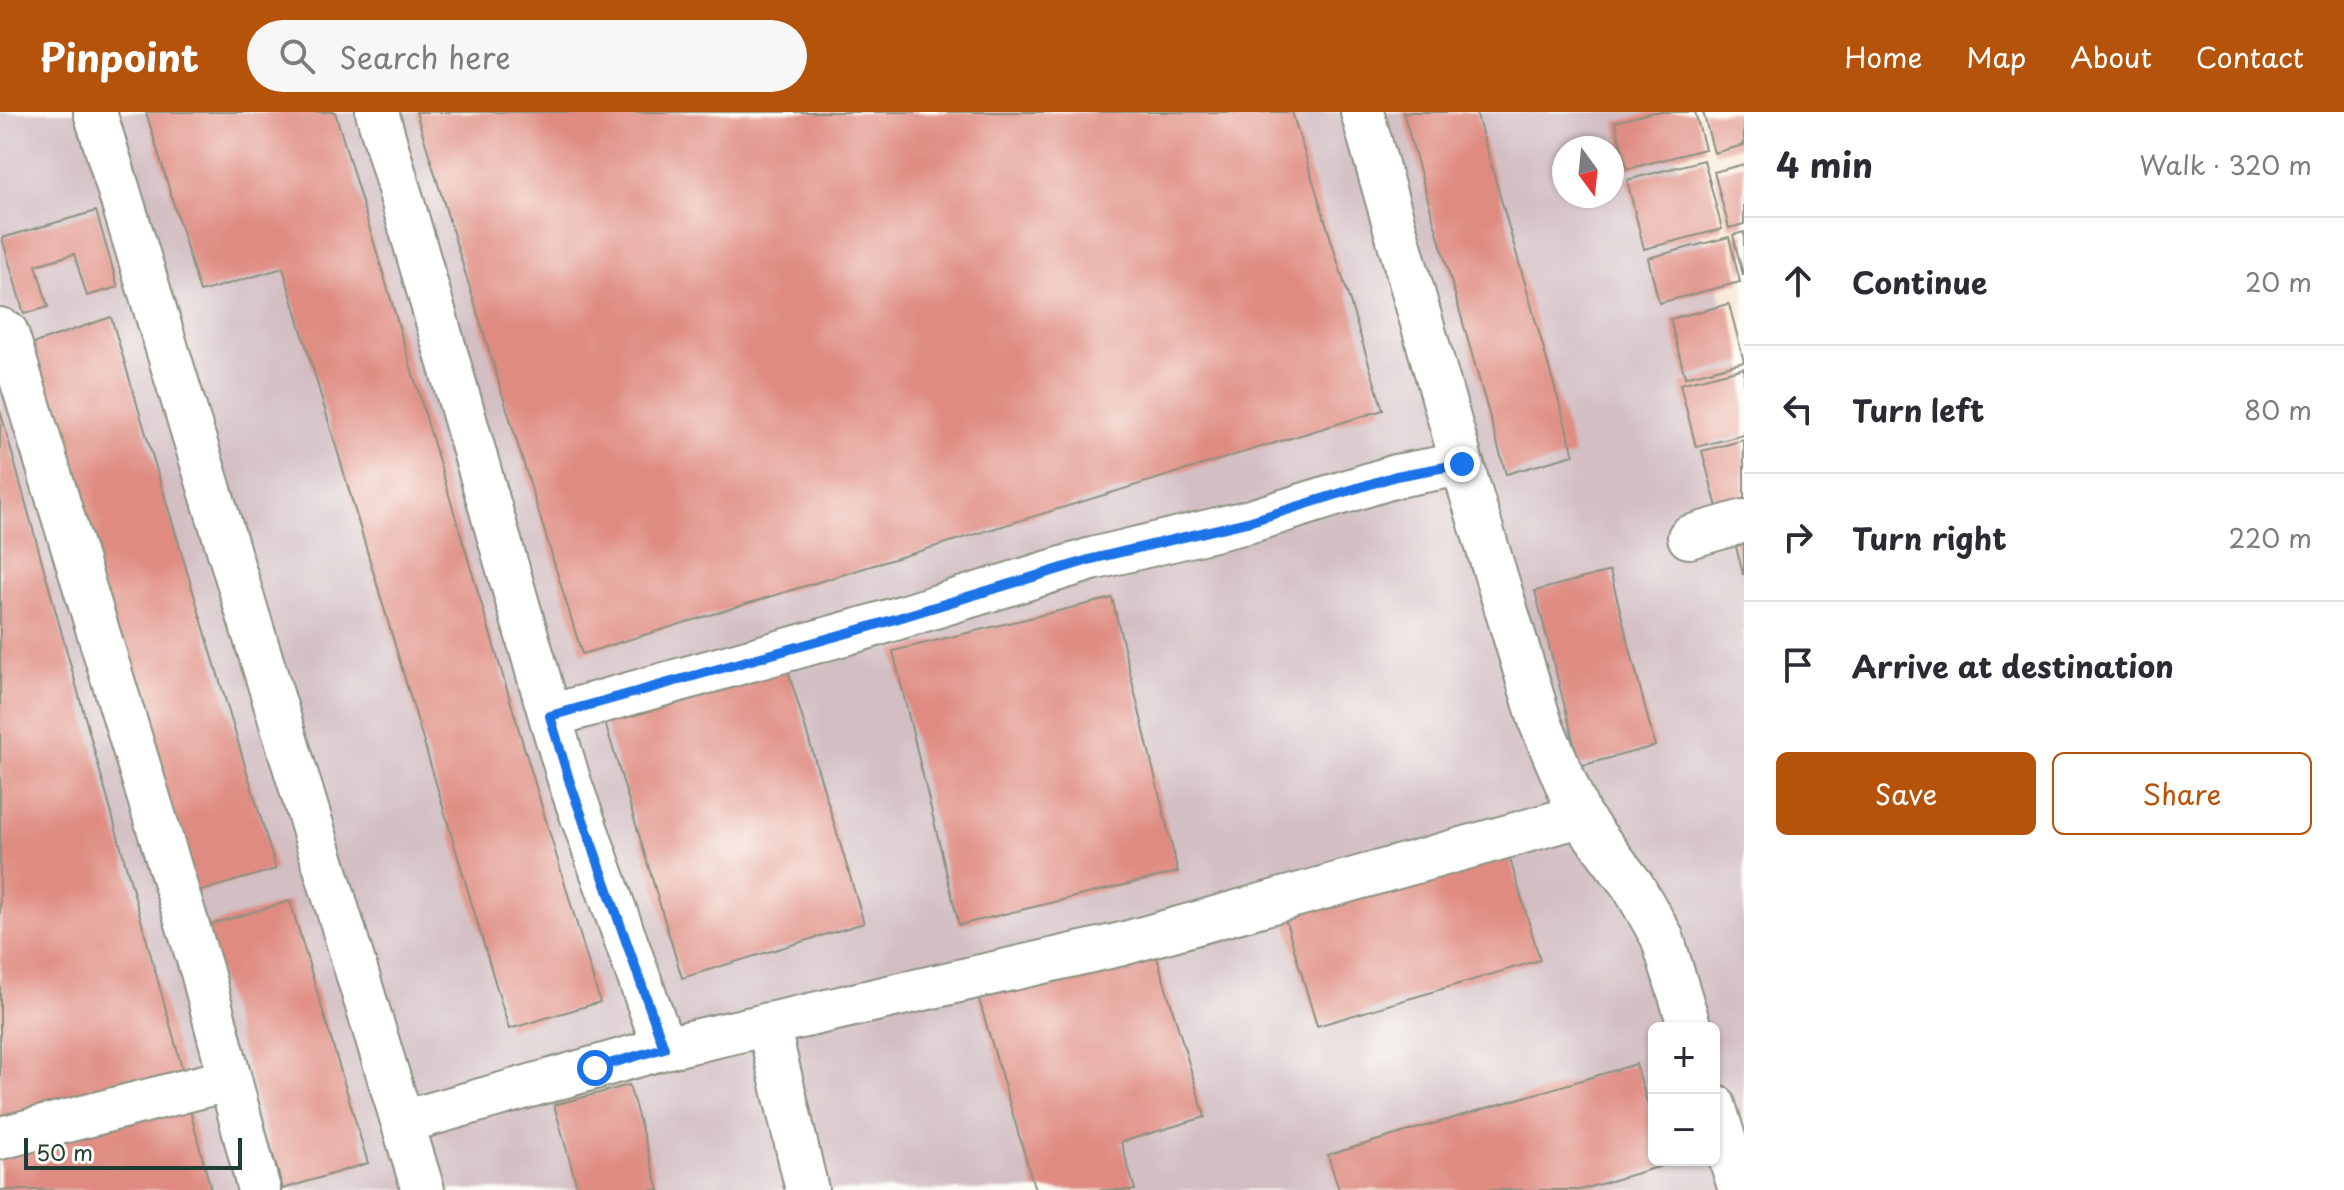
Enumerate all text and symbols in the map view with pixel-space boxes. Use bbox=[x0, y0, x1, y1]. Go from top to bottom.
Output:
search box bbox=[247, 20, 807, 92]
text: Pinpoint bbox=[40, 28, 199, 85]
icon: search bbox=[275, 34, 319, 78]
text: Search here bbox=[339, 34, 511, 79]
text: Home bbox=[1844, 35, 1922, 78]
text: Map bbox=[1966, 35, 2026, 78]
text: About bbox=[2070, 35, 2152, 78]
text: Contact bbox=[2196, 35, 2304, 78]
north arrow bbox=[1552, 136, 1624, 208]
text: 4 min bbox=[1776, 138, 1873, 190]
text: Walk · 320 m bbox=[2139, 145, 2312, 184]
icon: ahead bbox=[1776, 259, 1820, 303]
text: Continue bbox=[1852, 259, 1987, 304]
text: 20 m bbox=[2245, 262, 2312, 301]
icon: left bbox=[1776, 387, 1820, 431]
text: Turn left bbox=[1852, 387, 1984, 432]
text: 80 m bbox=[2244, 390, 2312, 429]
route end bbox=[1444, 446, 1480, 482]
icon: right bbox=[1776, 515, 1820, 559]
text: Turn right bbox=[1852, 515, 2007, 560]
text: 220 m bbox=[2228, 518, 2312, 557]
icon: arrive bbox=[1776, 643, 1820, 687]
text: Arrive at destination bbox=[1852, 643, 2174, 688]
button: Save bbox=[1776, 752, 2036, 835]
button: Share bbox=[2052, 752, 2312, 835]
map controls bbox=[1648, 1022, 1720, 1166]
button: + bbox=[1648, 1022, 1720, 1094]
route start bbox=[577, 1050, 613, 1086]
button: − bbox=[1648, 1094, 1720, 1166]
scale bar bbox=[24, 1134, 242, 1170]
text: 50 m bbox=[36, 1135, 93, 1168]

